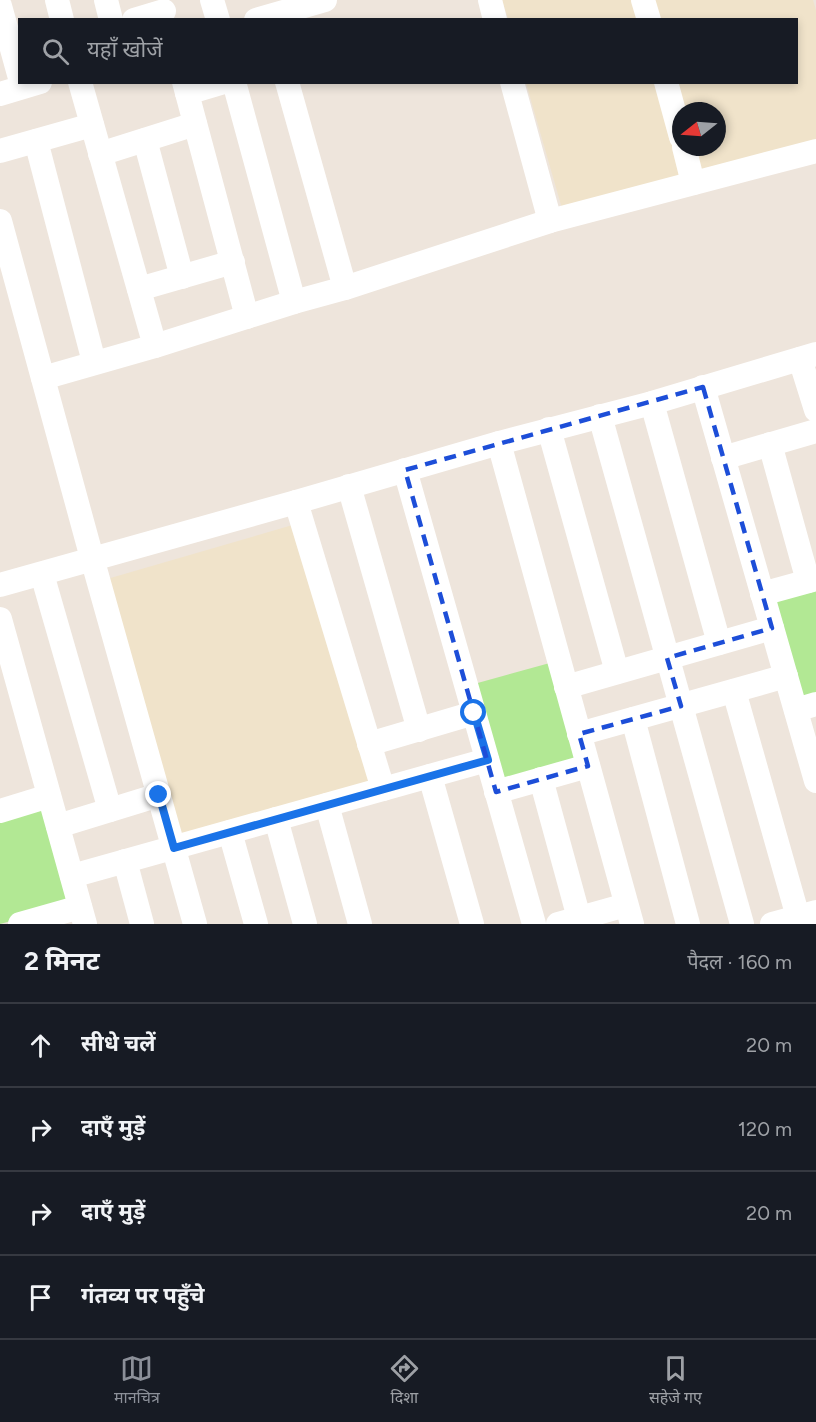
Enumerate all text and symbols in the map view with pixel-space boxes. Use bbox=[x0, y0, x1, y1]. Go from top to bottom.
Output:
search box bbox=[18, 18, 798, 84]
icon: search bbox=[39, 35, 72, 68]
text: यहाँ खोजें bbox=[87, 36, 163, 63]
north arrow bbox=[672, 102, 726, 156]
route start bbox=[460, 699, 486, 725]
route end bbox=[145, 781, 171, 807]
text: 2 मिनट bbox=[24, 945, 100, 977]
text: पैदल · 160 m bbox=[687, 950, 792, 974]
icon: ahead bbox=[24, 1029, 57, 1062]
text: सीधे चलें bbox=[81, 1030, 156, 1057]
text: 20 m bbox=[746, 1033, 792, 1057]
icon: right bbox=[24, 1113, 57, 1146]
text: दाएँ मुड़ें bbox=[81, 1114, 145, 1141]
text: 120 m bbox=[738, 1117, 792, 1141]
icon: right bbox=[24, 1197, 57, 1230]
text: दाएँ मुड़ें bbox=[81, 1198, 145, 1225]
text: 20 m bbox=[746, 1201, 792, 1225]
icon: arrive bbox=[24, 1281, 57, 1314]
text: गंतव्य पर पहुँचे bbox=[81, 1282, 205, 1309]
tab: मानचित्र bbox=[114, 1352, 160, 1410]
tab: दिशा bbox=[388, 1352, 421, 1410]
tab: सहेजे गए bbox=[649, 1352, 702, 1410]

